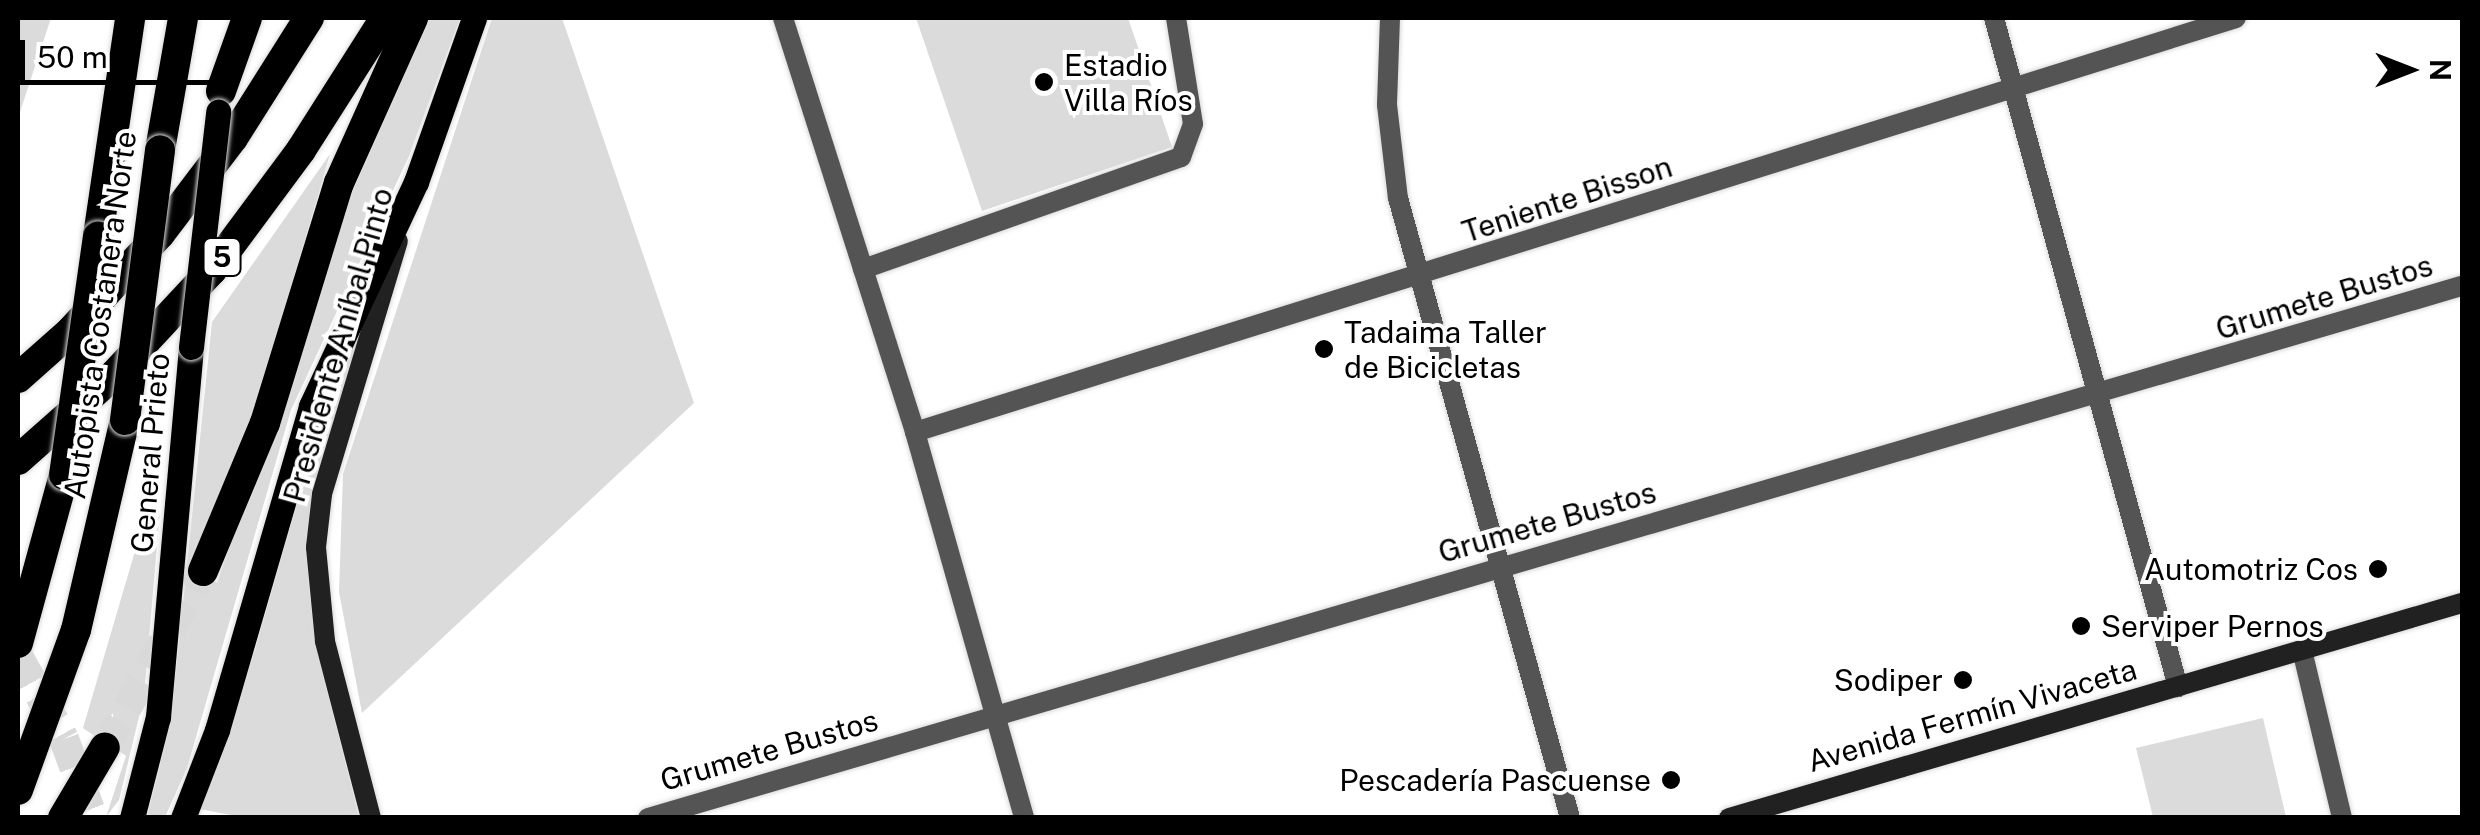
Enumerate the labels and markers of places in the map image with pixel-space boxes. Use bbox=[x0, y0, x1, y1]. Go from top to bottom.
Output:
place label: Estadio Villa Ríos bbox=[1064, 47, 1193, 118]
marker: Estadio Villa Ríos bbox=[1033, 71, 1055, 93]
place label: Tadaima Taller de Bicicletas bbox=[1344, 314, 1547, 384]
marker: Tadaima Taller de Bicicletas bbox=[1313, 338, 1335, 360]
place label: Automotriz Cos bbox=[2144, 551, 2358, 587]
marker: Automotriz Cos bbox=[2367, 558, 2389, 580]
place label: Serviper Pernos bbox=[2101, 608, 2324, 644]
marker: Serviper Pernos bbox=[2070, 615, 2092, 637]
place label: Sodiper bbox=[1834, 662, 1943, 698]
marker: Sodiper bbox=[1952, 669, 1974, 691]
place label: Pescadería Pascuense bbox=[1339, 762, 1651, 798]
marker: Pescadería Pascuense bbox=[1660, 769, 1682, 791]

